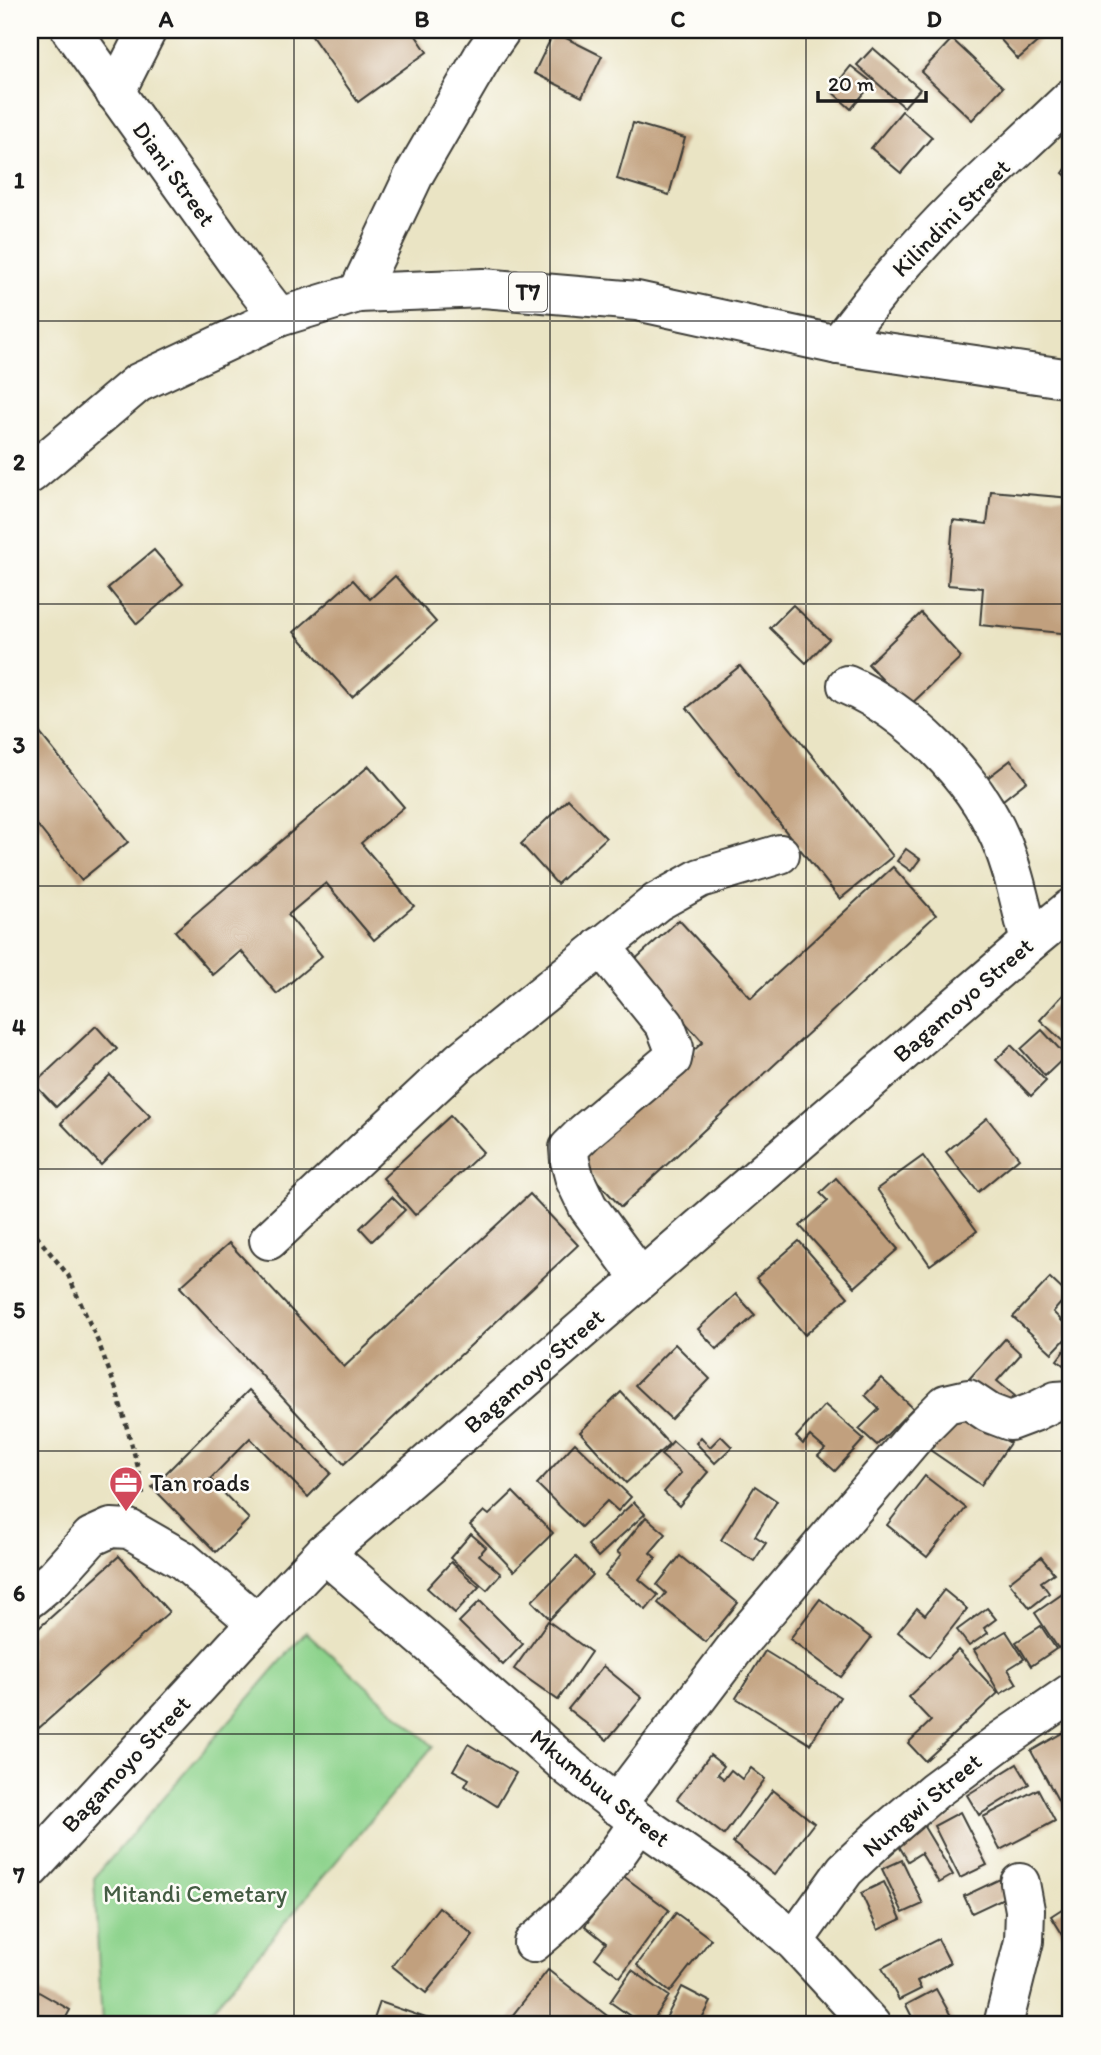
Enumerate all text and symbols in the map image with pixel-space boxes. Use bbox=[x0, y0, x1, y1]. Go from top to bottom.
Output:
text: A bbox=[158, 5, 174, 33]
text: B bbox=[415, 5, 430, 33]
text: C bbox=[671, 5, 686, 33]
text: D bbox=[926, 5, 942, 33]
scale bar bbox=[818, 60, 926, 104]
text: 20 m bbox=[828, 71, 875, 96]
street label: Diani Street bbox=[127, 116, 222, 232]
street label: Kilindini Street bbox=[885, 152, 1016, 283]
text: 1 bbox=[14, 166, 25, 194]
road number: T7 bbox=[509, 272, 547, 312]
text: 2 bbox=[13, 448, 26, 476]
text: 3 bbox=[13, 731, 26, 759]
street label: Bagamoyo Street bbox=[887, 931, 1039, 1068]
text: 4 bbox=[12, 1013, 26, 1041]
text: 5 bbox=[13, 1296, 25, 1324]
street label: Bagamoyo Street bbox=[458, 1302, 610, 1439]
office icon: Tan roads bbox=[107, 1464, 145, 1513]
place label: Tan roads bbox=[150, 1468, 250, 1497]
text: 6 bbox=[13, 1579, 25, 1607]
street label: Bagamoyo Street bbox=[55, 1689, 196, 1838]
street label: Mkumbuu Street bbox=[524, 1722, 676, 1853]
street label: Nungwi Street bbox=[856, 1746, 987, 1863]
text: 7 bbox=[12, 1861, 25, 1889]
park label: Mitandi Cemetary bbox=[103, 1879, 287, 1908]

